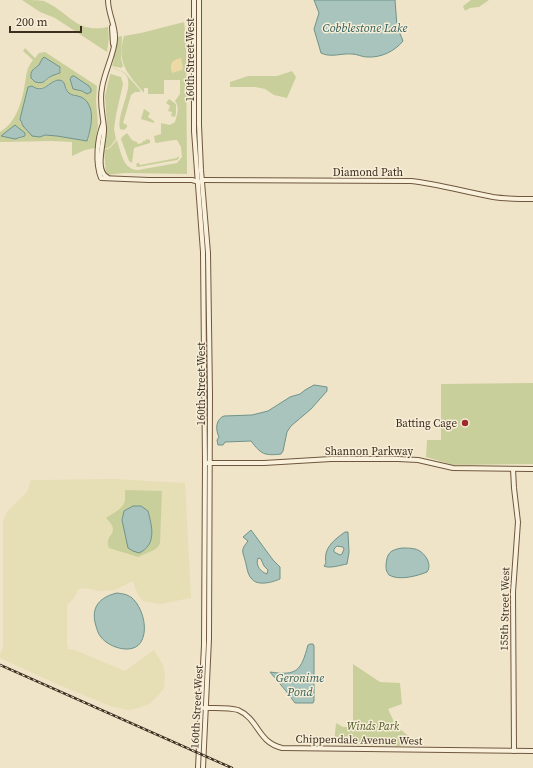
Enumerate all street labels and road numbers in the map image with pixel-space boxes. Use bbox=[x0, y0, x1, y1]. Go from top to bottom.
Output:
street label: 160th Street West bbox=[183, 18, 198, 102]
street label: Diamond Path bbox=[333, 165, 404, 180]
street label: 160th Street West bbox=[194, 342, 209, 426]
street label: Shannon Parkway bbox=[325, 444, 413, 459]
street label: 155th Street West bbox=[497, 567, 513, 651]
street label: 160th Street West bbox=[187, 664, 207, 749]
street label: Chippendale Avenue West bbox=[295, 731, 423, 749]

